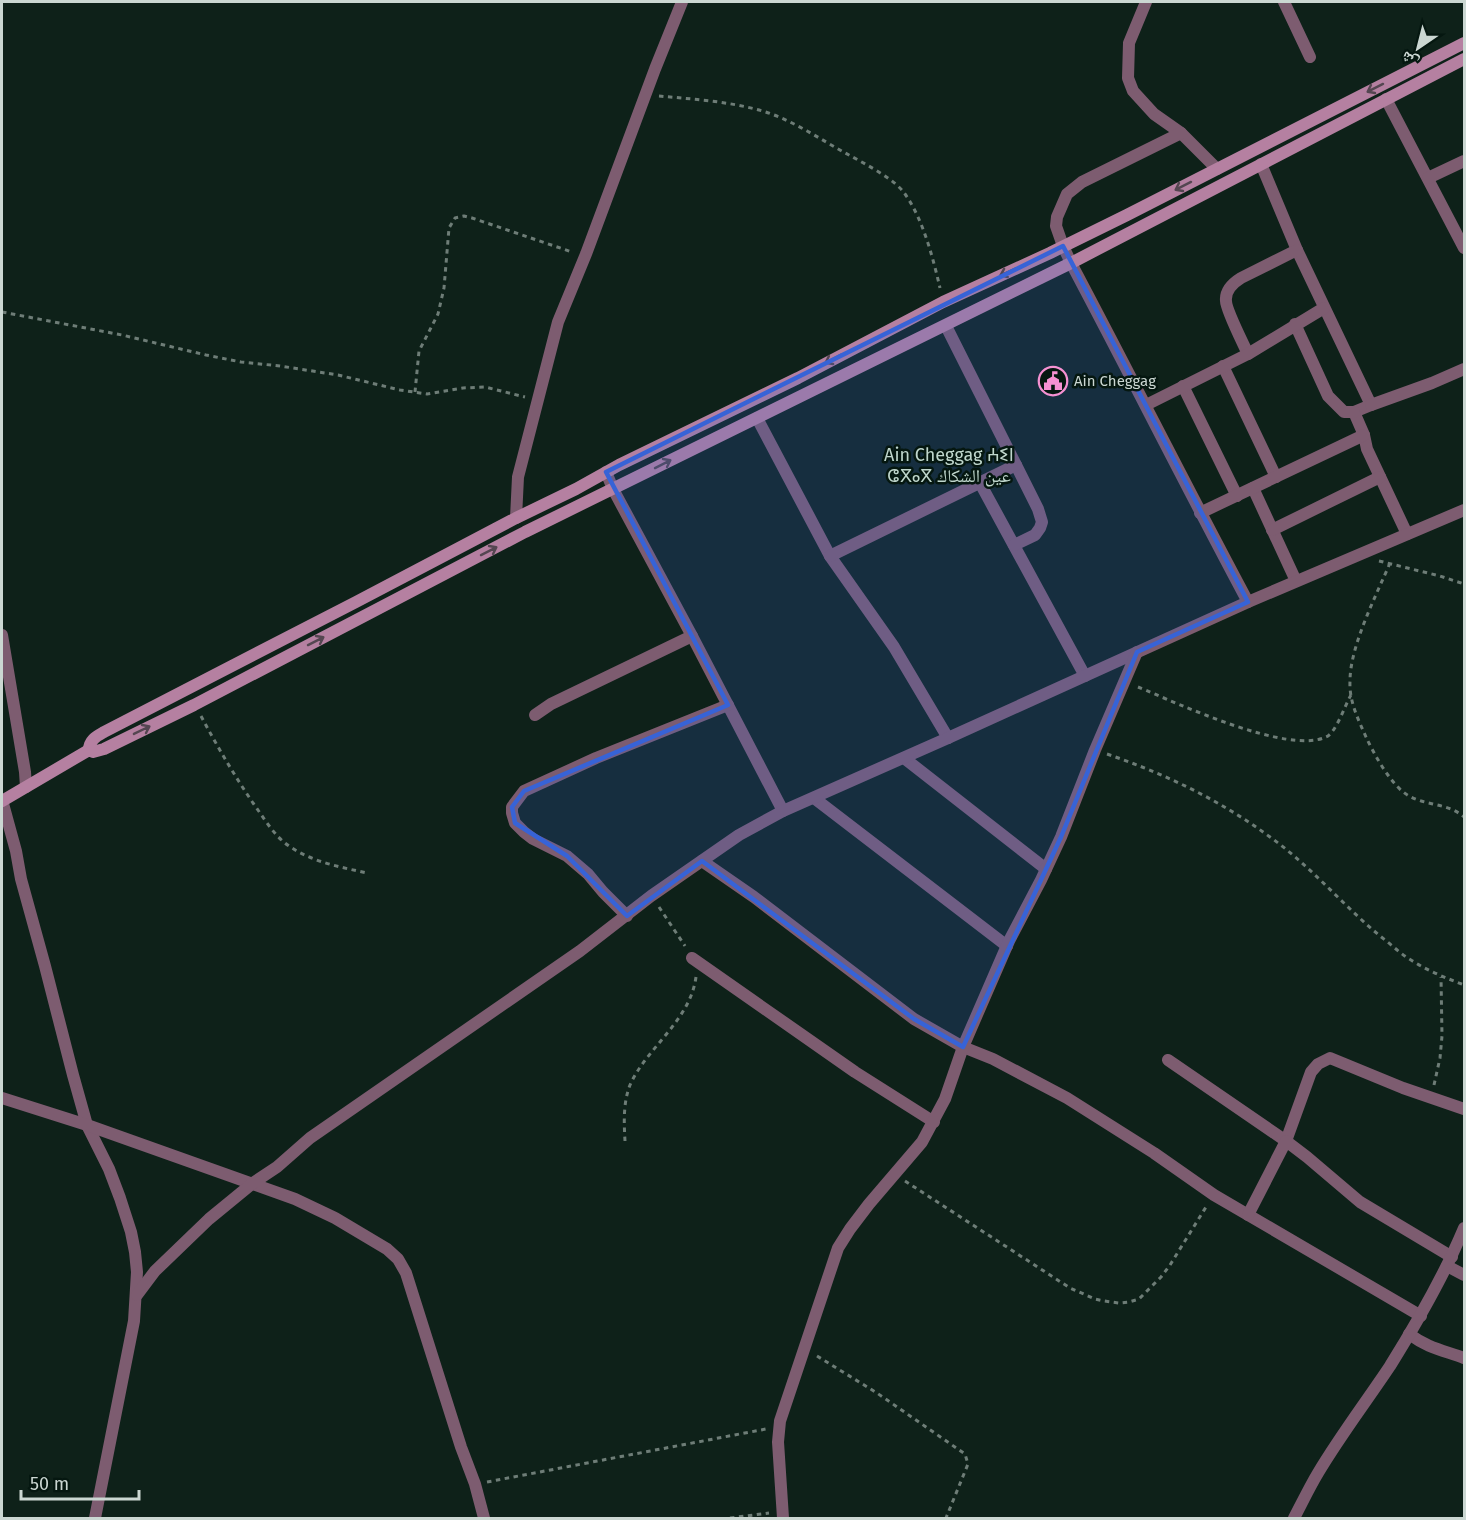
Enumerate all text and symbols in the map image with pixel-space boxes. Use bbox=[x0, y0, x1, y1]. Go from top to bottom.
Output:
north arrow bbox=[1388, 18, 1448, 78]
text: ش bbox=[1397, 47, 1422, 73]
one-way arrow bbox=[1366, 82, 1384, 94]
one-way arrow bbox=[1174, 181, 1192, 193]
one-way arrow bbox=[999, 267, 1017, 279]
one-way arrow bbox=[825, 353, 842, 365]
public building icon: Ain Cheggag bbox=[1037, 365, 1069, 397]
place label: Ain Cheggag bbox=[1074, 372, 1156, 390]
district label: Ain Cheggag ⵄⵉⵏ ⵛⴳⴰⴳ عين الشكاك bbox=[884, 444, 1014, 487]
one-way arrow bbox=[654, 457, 672, 469]
one-way arrow bbox=[480, 545, 497, 557]
one-way arrow bbox=[307, 635, 324, 647]
one-way arrow bbox=[133, 724, 151, 736]
scale bar bbox=[21, 1463, 140, 1501]
text: 50 m bbox=[30, 1473, 69, 1495]

